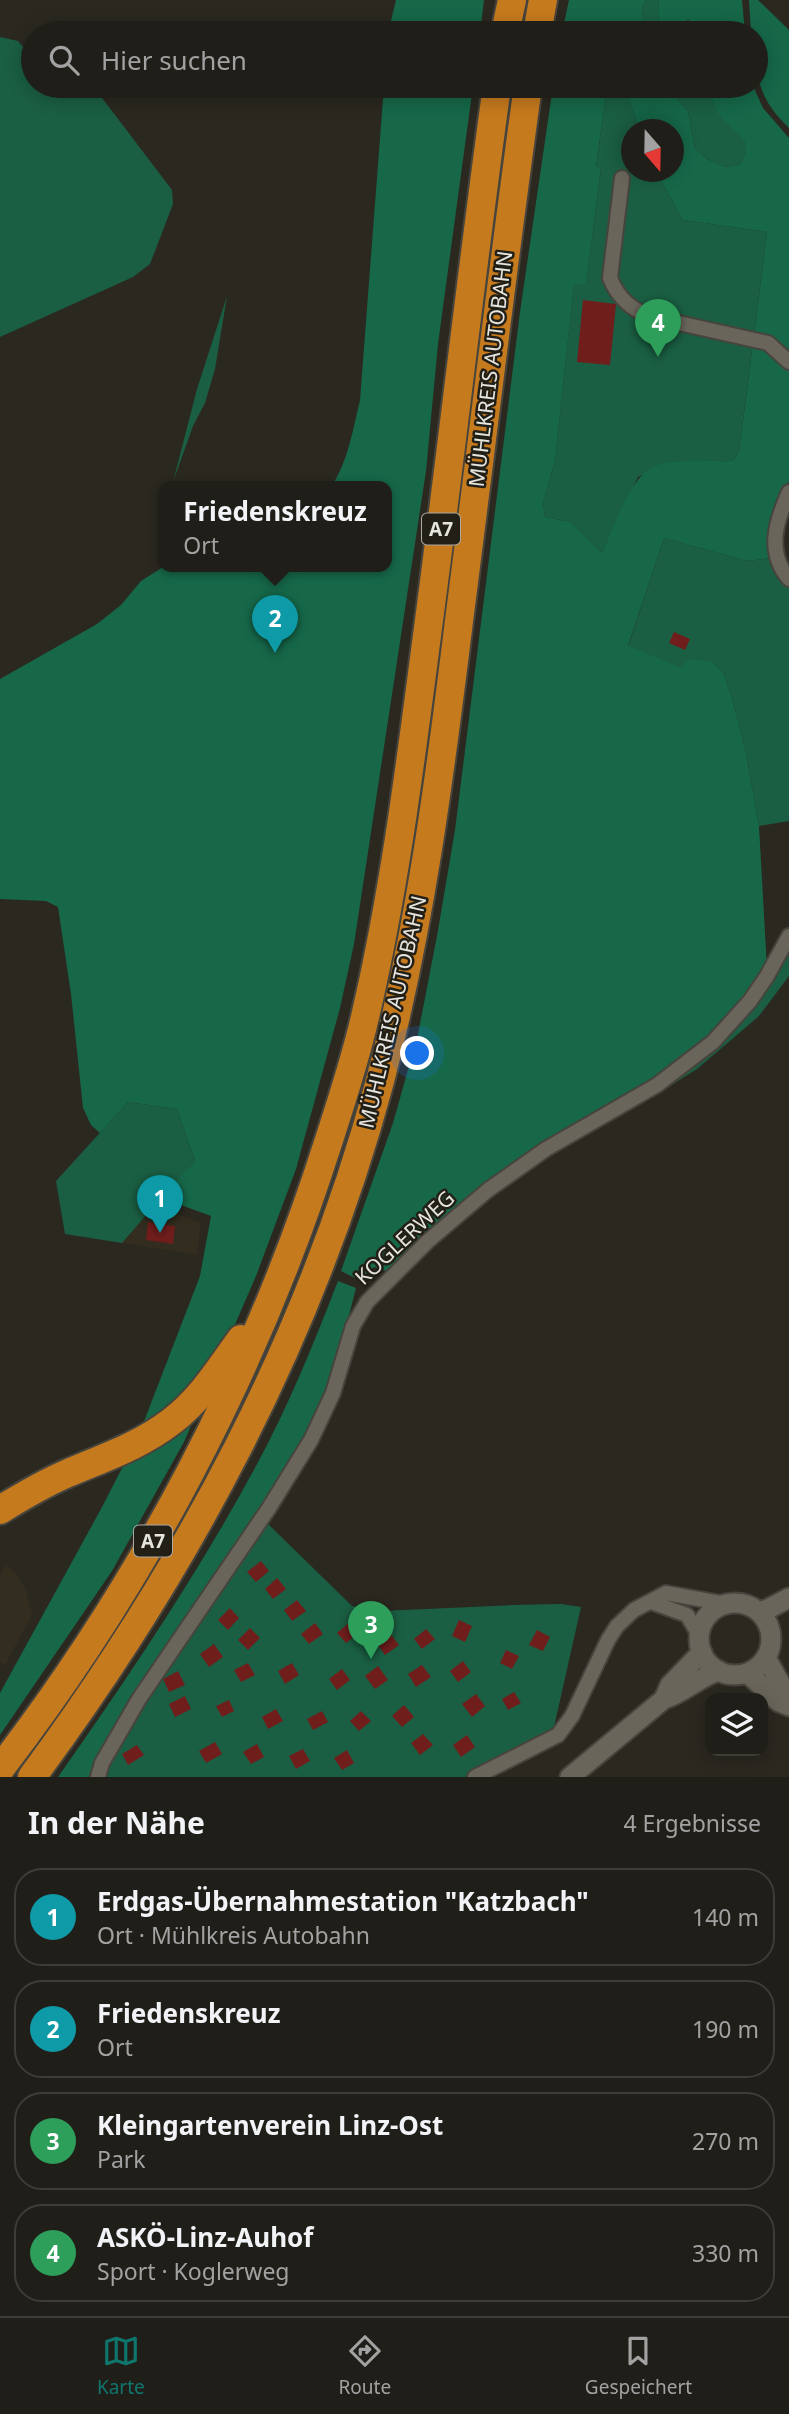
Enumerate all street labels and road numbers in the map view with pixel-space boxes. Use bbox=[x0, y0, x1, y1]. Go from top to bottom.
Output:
street label: MÜHLKREIS AUTOBAHN bbox=[462, 249, 518, 489]
road number: A7 bbox=[422, 514, 460, 544]
street label: MÜHLKREIS AUTOBAHN bbox=[352, 893, 432, 1131]
street label: KOGLERWEG bbox=[349, 1184, 460, 1291]
road number: A7 bbox=[134, 1526, 172, 1556]

